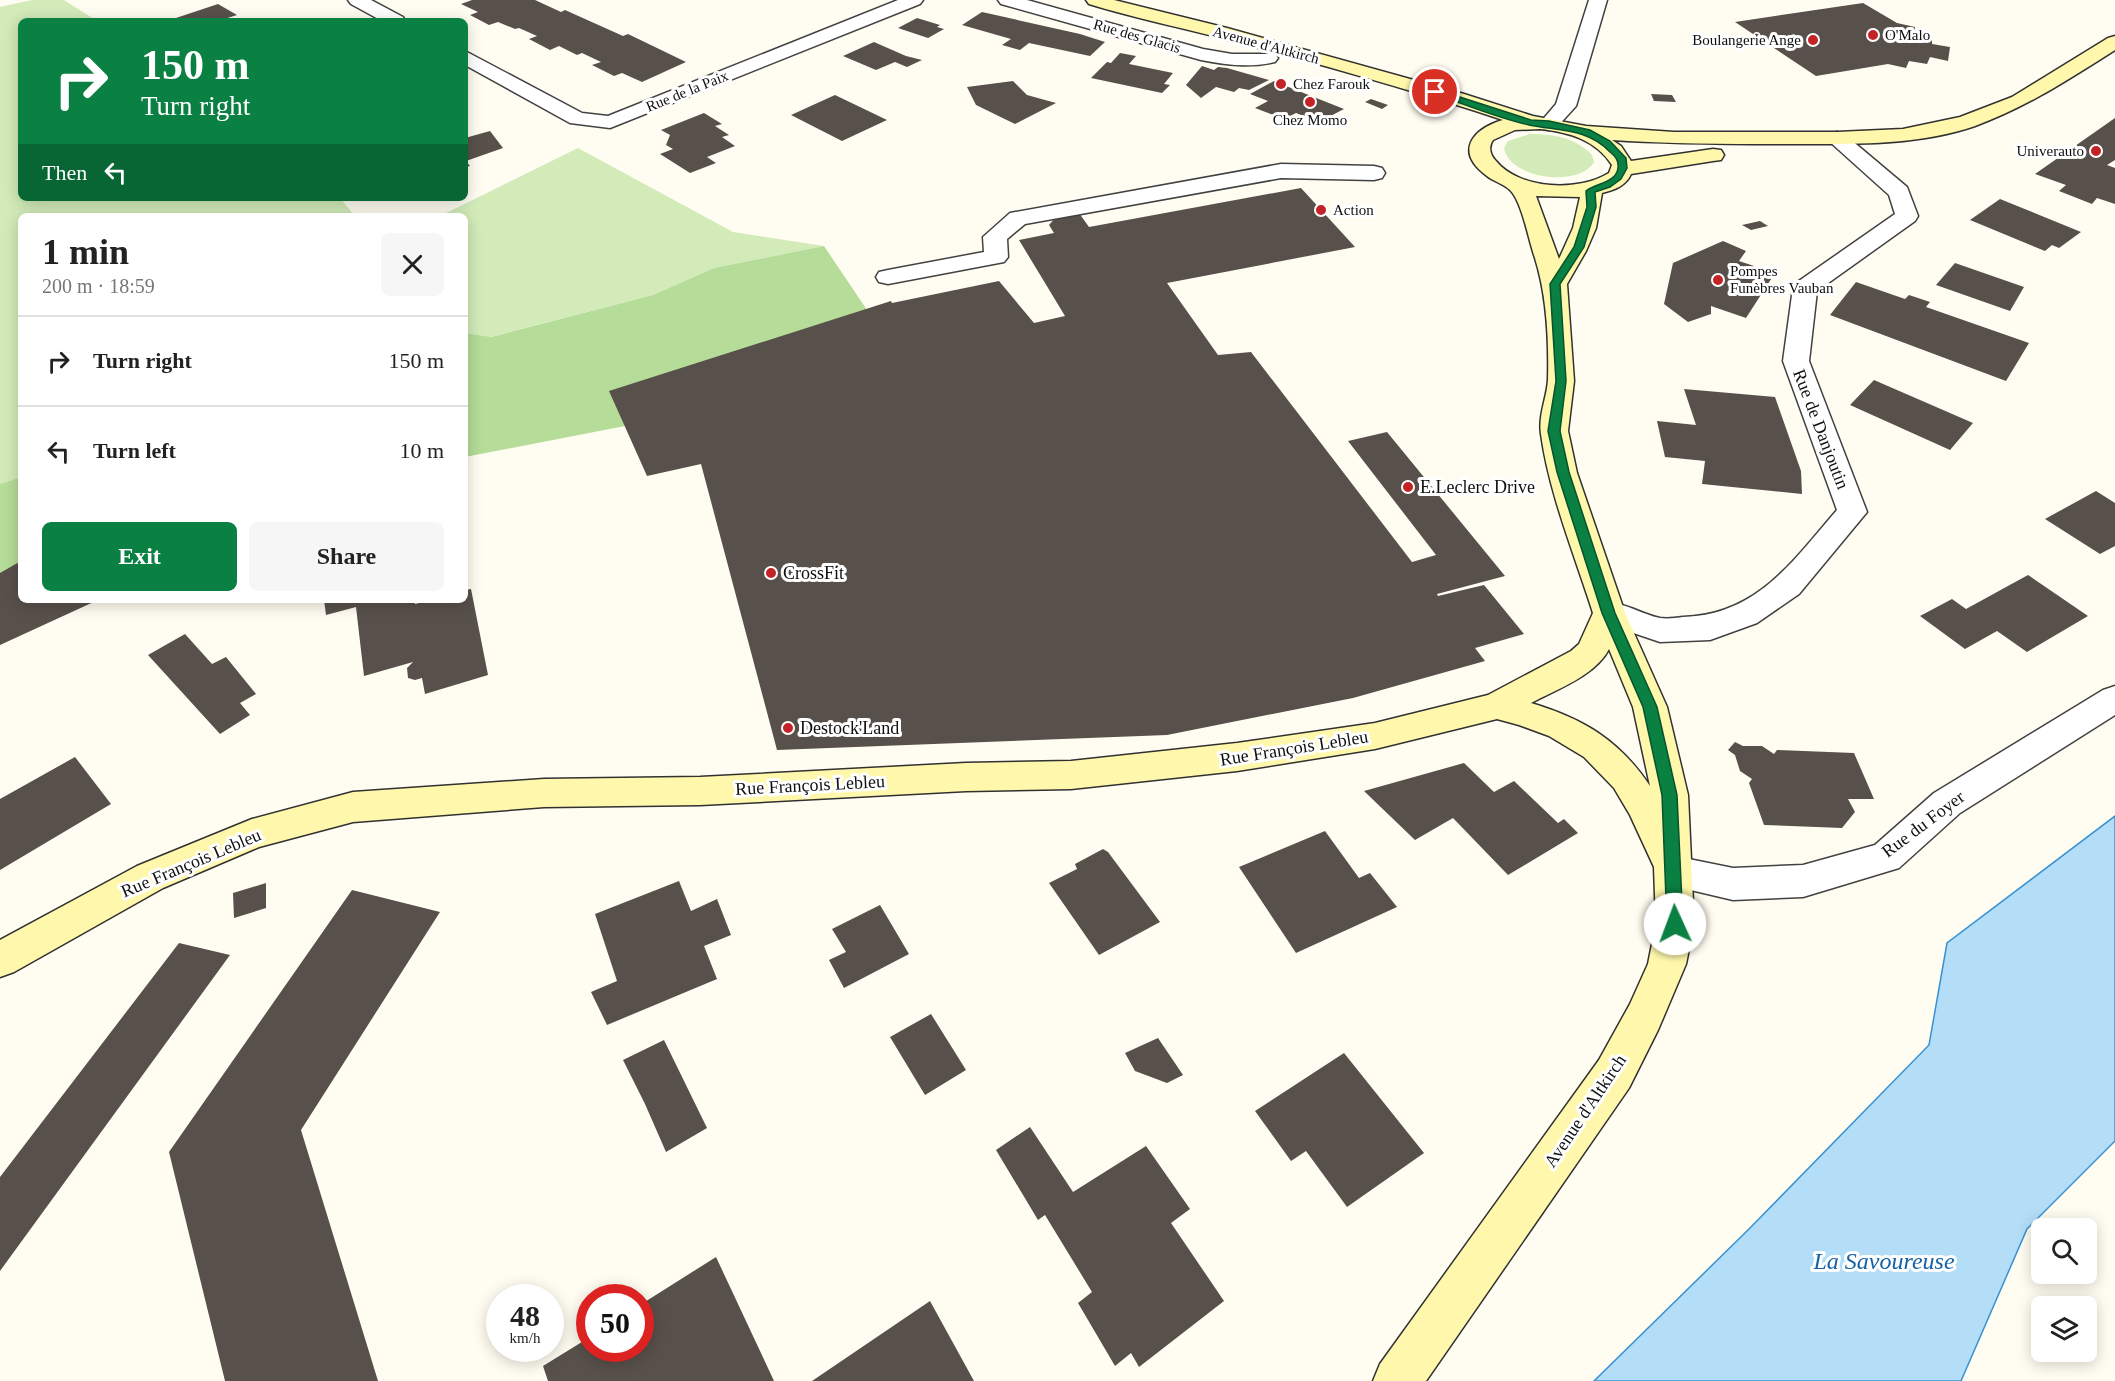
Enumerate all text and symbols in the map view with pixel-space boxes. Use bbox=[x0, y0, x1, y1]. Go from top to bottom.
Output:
street label: Rue des Glacis bbox=[1092, 16, 1183, 56]
street label: Avenue d'Altkirch bbox=[1211, 23, 1321, 67]
place label: O'Malo bbox=[1885, 27, 1930, 43]
marker: O'Malo bbox=[1866, 28, 1880, 42]
place label: Boulangerie Ange bbox=[1692, 32, 1801, 48]
marker: Boulangerie Ange bbox=[1806, 33, 1820, 47]
icon: right bbox=[42, 42, 120, 120]
text: 150 m bbox=[141, 42, 250, 88]
pin bbox=[1409, 66, 1460, 117]
street label: Rue de la Paix bbox=[644, 67, 731, 115]
icon: arrive bbox=[1418, 75, 1451, 108]
place label: Chez Farouk bbox=[1293, 76, 1371, 92]
marker: Chez Farouk bbox=[1274, 77, 1288, 91]
text: Turn right bbox=[141, 91, 250, 121]
marker: Chez Momo bbox=[1303, 95, 1317, 109]
place label: Chez Momo bbox=[1273, 112, 1347, 128]
place label: Univerauto bbox=[2017, 143, 2084, 159]
marker: Univerauto bbox=[2089, 144, 2103, 158]
icon: left bbox=[99, 156, 132, 189]
text: Then bbox=[42, 160, 87, 185]
place label: Action bbox=[1333, 202, 1374, 218]
marker: Action bbox=[1314, 203, 1328, 217]
text: 1 min bbox=[42, 232, 129, 272]
button: close bbox=[381, 233, 444, 296]
place label: Pompes Funèbres Vauban bbox=[1730, 263, 1834, 296]
marker: Pompes Funèbres Vauban bbox=[1711, 273, 1725, 287]
text: 200 m · 18:59 bbox=[42, 275, 155, 297]
icon: right bbox=[42, 345, 75, 378]
text: Turn right bbox=[93, 348, 192, 373]
text: 150 m bbox=[388, 348, 444, 373]
street label: Rue de Danjoutin bbox=[1789, 366, 1853, 492]
icon: left bbox=[42, 435, 75, 468]
text: Turn left bbox=[93, 438, 176, 463]
text: 10 m bbox=[399, 438, 444, 463]
place label: E.Leclerc Drive bbox=[1420, 477, 1535, 497]
marker: E.Leclerc Drive bbox=[1401, 480, 1415, 494]
button: Exit bbox=[42, 522, 237, 591]
button: Share bbox=[249, 522, 444, 591]
place label: CrossFit bbox=[783, 563, 844, 583]
marker: CrossFit bbox=[764, 566, 778, 580]
place label: Destock'Land bbox=[800, 718, 899, 738]
marker: Destock'Land bbox=[781, 721, 795, 735]
street label: Rue François Lebleu bbox=[1218, 726, 1370, 770]
street label: Rue François Lebleu bbox=[735, 771, 885, 799]
street label: Rue du Foyer bbox=[1878, 787, 1968, 861]
street label: Rue François Lebleu bbox=[118, 824, 264, 902]
position arrow bbox=[1643, 892, 1707, 956]
street label: Avenue d'Altkirch bbox=[1540, 1051, 1630, 1171]
map controls bbox=[2031, 1218, 2097, 1362]
button: search bbox=[2031, 1218, 2097, 1284]
water label: La Savoureuse bbox=[1812, 1248, 1955, 1274]
speed limit sign: 50 bbox=[576, 1284, 654, 1362]
button: layers bbox=[2031, 1296, 2097, 1362]
text: 48 bbox=[510, 1299, 540, 1332]
text: km/h bbox=[510, 1330, 540, 1346]

